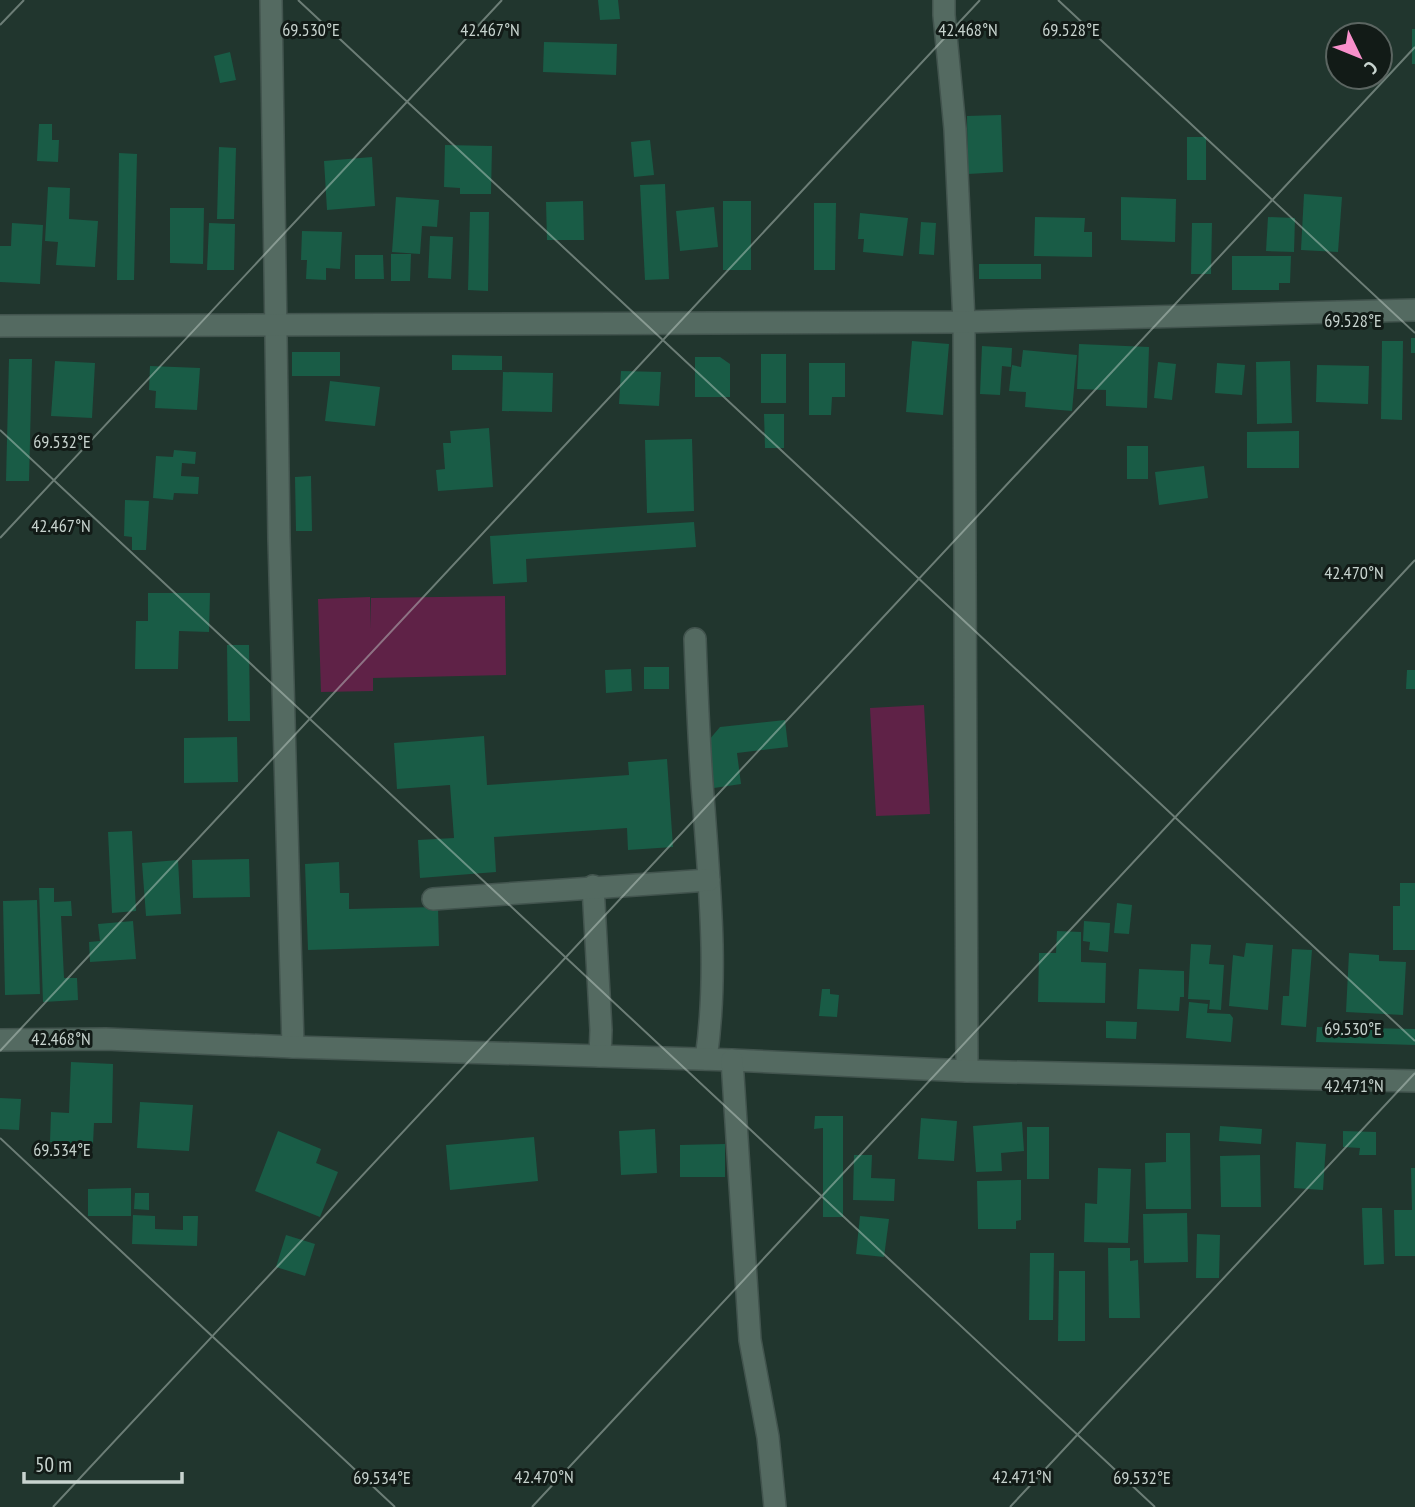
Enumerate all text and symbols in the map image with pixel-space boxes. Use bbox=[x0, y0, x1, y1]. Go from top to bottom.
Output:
text: 69.530°E bbox=[282, 18, 340, 41]
text: 42.467°N bbox=[460, 18, 520, 41]
text: 42.468°N bbox=[938, 18, 998, 41]
text: 69.528°E bbox=[1042, 18, 1100, 41]
north arrow bbox=[1324, 21, 1394, 91]
text: С bbox=[1359, 56, 1383, 79]
text: 69.528°E bbox=[1324, 309, 1382, 332]
text: 69.532°E bbox=[33, 430, 91, 453]
text: 42.467°N bbox=[31, 514, 91, 537]
text: 42.470°N bbox=[1324, 561, 1384, 584]
text: 69.530°E bbox=[1324, 1017, 1382, 1040]
text: 42.468°N bbox=[31, 1027, 91, 1050]
text: 42.471°N bbox=[1324, 1074, 1384, 1097]
text: 69.534°E bbox=[33, 1138, 91, 1161]
scale bar bbox=[24, 1440, 182, 1484]
text: 50 m bbox=[35, 1451, 72, 1478]
text: 42.470°N bbox=[514, 1465, 574, 1488]
text: 42.471°N bbox=[992, 1465, 1052, 1488]
text: 69.534°E bbox=[353, 1466, 411, 1489]
text: 69.532°E bbox=[1113, 1466, 1171, 1489]

